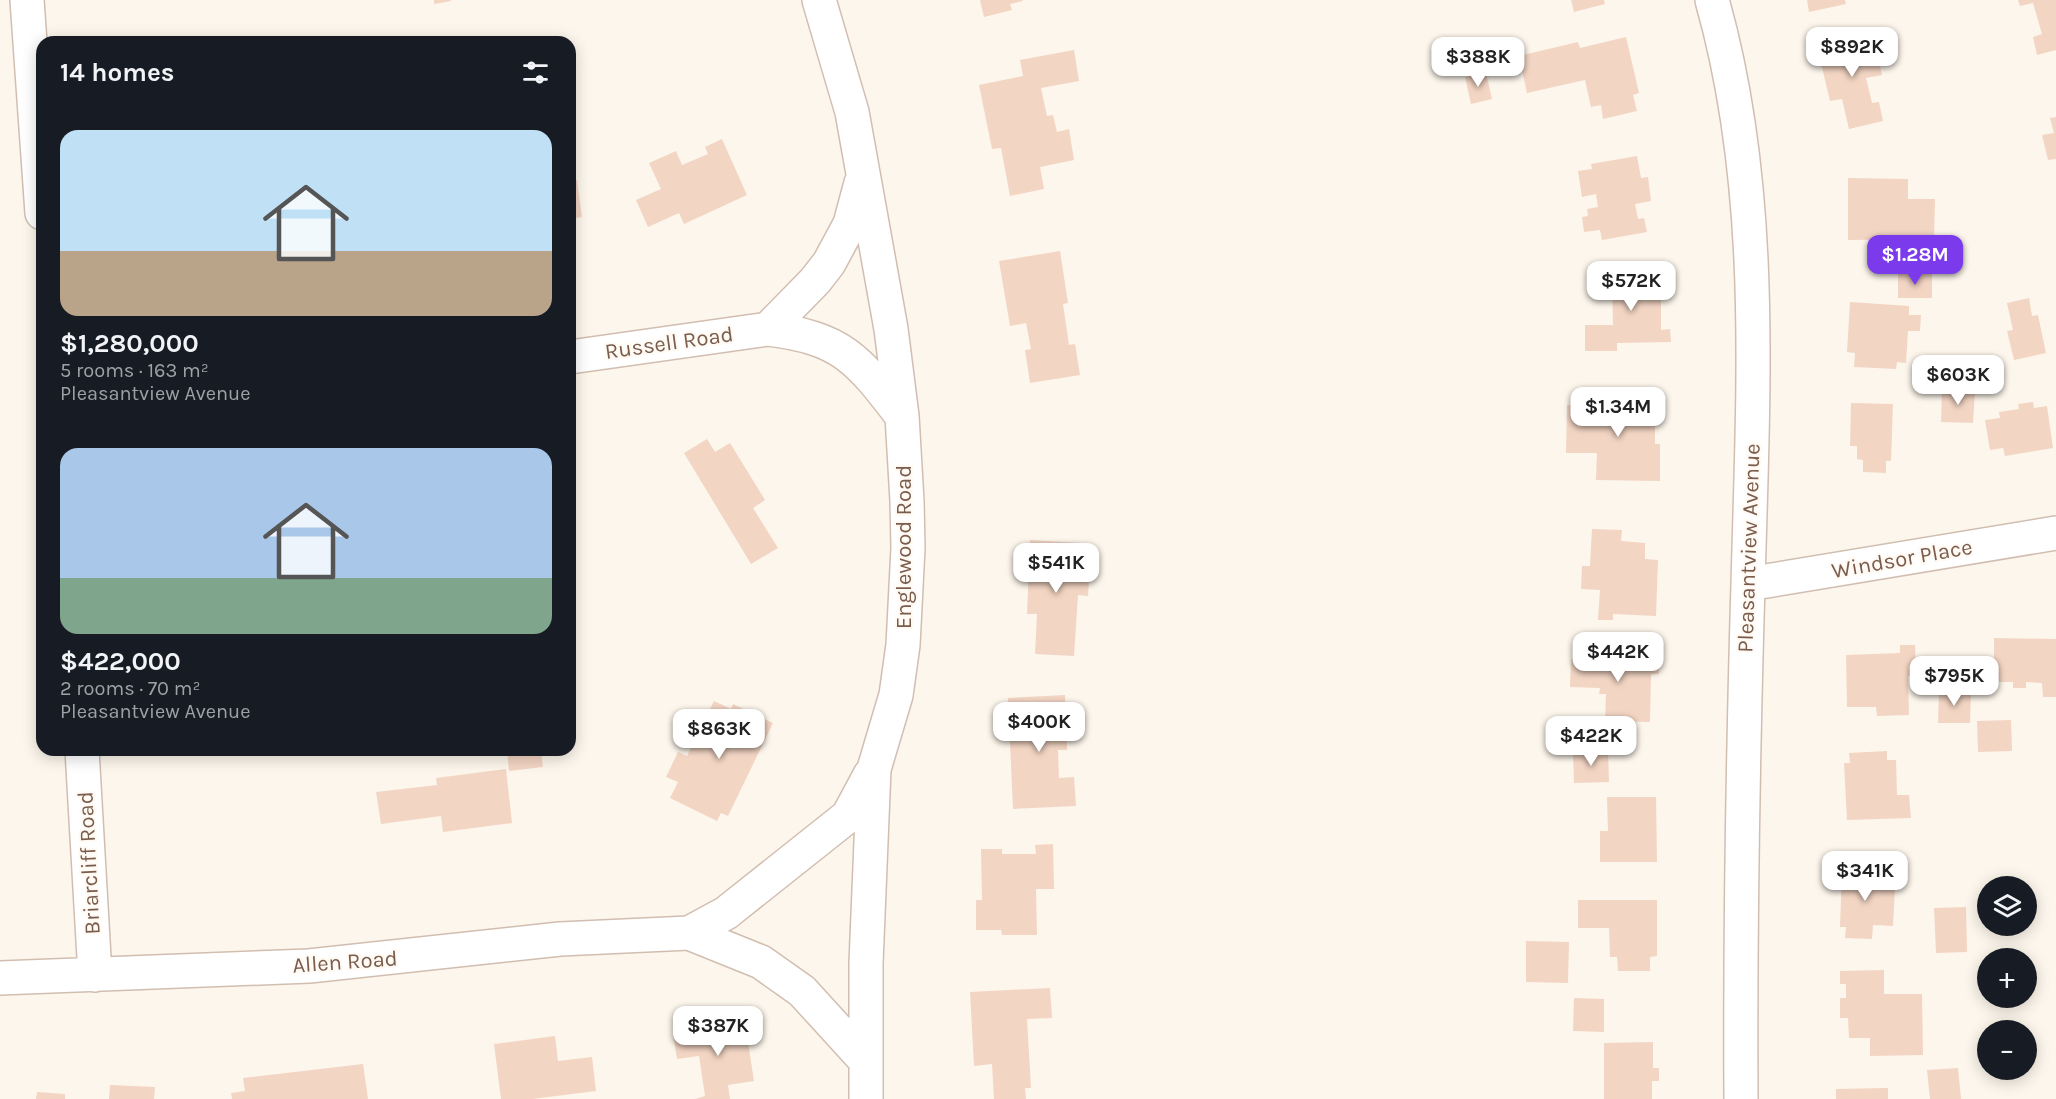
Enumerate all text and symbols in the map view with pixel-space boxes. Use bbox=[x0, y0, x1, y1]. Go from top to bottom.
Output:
pin: $892K bbox=[1810, 27, 1894, 78]
text: $892K bbox=[1820, 35, 1884, 58]
pin: $388K bbox=[1436, 37, 1520, 88]
text: $388K bbox=[1445, 45, 1511, 68]
icon: filters bbox=[519, 56, 552, 89]
text: 14 homes bbox=[60, 57, 174, 88]
icon: home bbox=[252, 169, 360, 277]
pin: $1.28M bbox=[1866, 235, 1964, 286]
text: $1.28M bbox=[1881, 243, 1949, 266]
pin: $572K bbox=[1589, 261, 1673, 312]
text: $572K bbox=[1601, 269, 1661, 292]
street label: Russell Road bbox=[603, 321, 735, 365]
text: $1,280,000 bbox=[60, 328, 199, 359]
pin: $603K bbox=[1916, 355, 2000, 406]
text: 5 rooms · 163 m² bbox=[60, 359, 209, 382]
text: $603K bbox=[1926, 363, 1990, 386]
text: Pleasantview Avenue bbox=[60, 382, 250, 405]
pin: $1.34M bbox=[1569, 387, 1667, 438]
text: $1.34M bbox=[1584, 395, 1652, 418]
street label: Pleasantview Avenue bbox=[1732, 443, 1766, 653]
street label: Englewood Road bbox=[891, 465, 917, 629]
icon: home bbox=[252, 487, 360, 595]
street label: Windsor Place bbox=[1830, 534, 1974, 584]
pin: $541K bbox=[1014, 543, 1098, 594]
text: $541K bbox=[1027, 551, 1085, 574]
pin: $442K bbox=[1576, 632, 1660, 683]
text: $442K bbox=[1587, 640, 1649, 663]
text: $422,000 bbox=[60, 646, 181, 677]
pin: $795K bbox=[1912, 656, 1996, 707]
text: $795K bbox=[1924, 664, 1984, 687]
text: 2 rooms · 70 m² bbox=[60, 677, 200, 700]
text: Pleasantview Avenue bbox=[60, 700, 250, 723]
pin: $400K bbox=[997, 702, 1081, 753]
pin: $863K bbox=[677, 709, 761, 760]
text: $400K bbox=[1007, 710, 1071, 733]
pin: $422K bbox=[1549, 716, 1633, 767]
text: $863K bbox=[687, 717, 751, 740]
text: $422K bbox=[1560, 724, 1622, 747]
street label: Briarcliff Road bbox=[72, 791, 106, 935]
pin: $341K bbox=[1823, 851, 1907, 902]
text: $341K bbox=[1836, 859, 1894, 882]
map controls bbox=[1977, 876, 2037, 1080]
button: layers bbox=[1977, 876, 2037, 936]
street label: Allen Road bbox=[292, 945, 398, 979]
button: + bbox=[1977, 948, 2037, 1008]
pin: $387K bbox=[676, 1006, 760, 1057]
text: $387K bbox=[687, 1014, 749, 1037]
button: − bbox=[1977, 1020, 2037, 1080]

